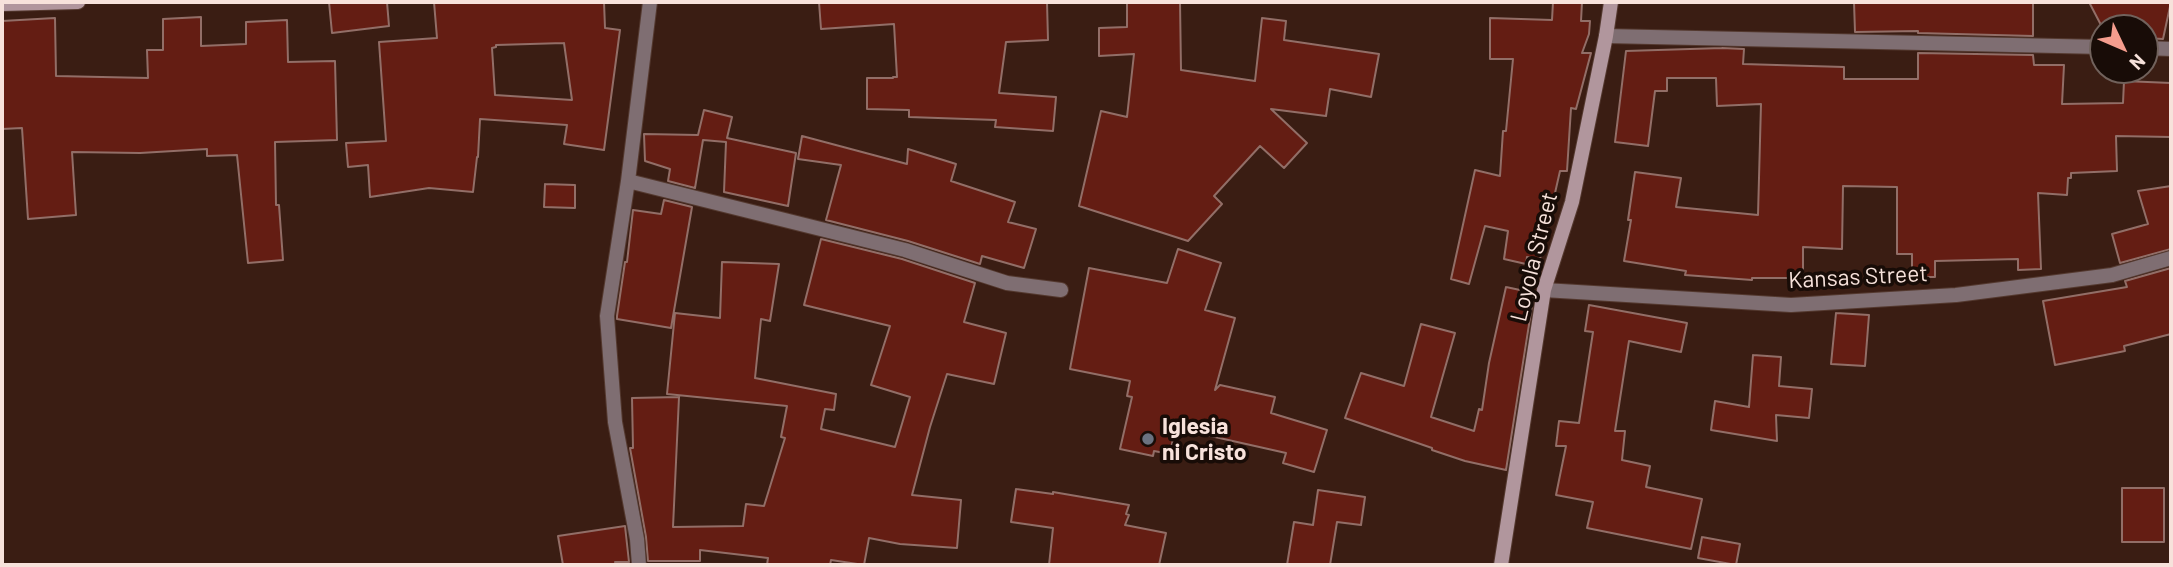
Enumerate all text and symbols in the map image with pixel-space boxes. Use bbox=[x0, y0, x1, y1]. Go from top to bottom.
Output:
north arrow bbox=[2089, 14, 2159, 84]
text: N bbox=[2125, 50, 2151, 75]
street label: Loyola Street bbox=[1505, 189, 1563, 325]
street label: Kansas Street bbox=[1788, 260, 1928, 294]
place label: Iglesia ni Cristo bbox=[1162, 412, 1247, 466]
marker: Iglesia ni Cristo bbox=[1140, 431, 1156, 447]

